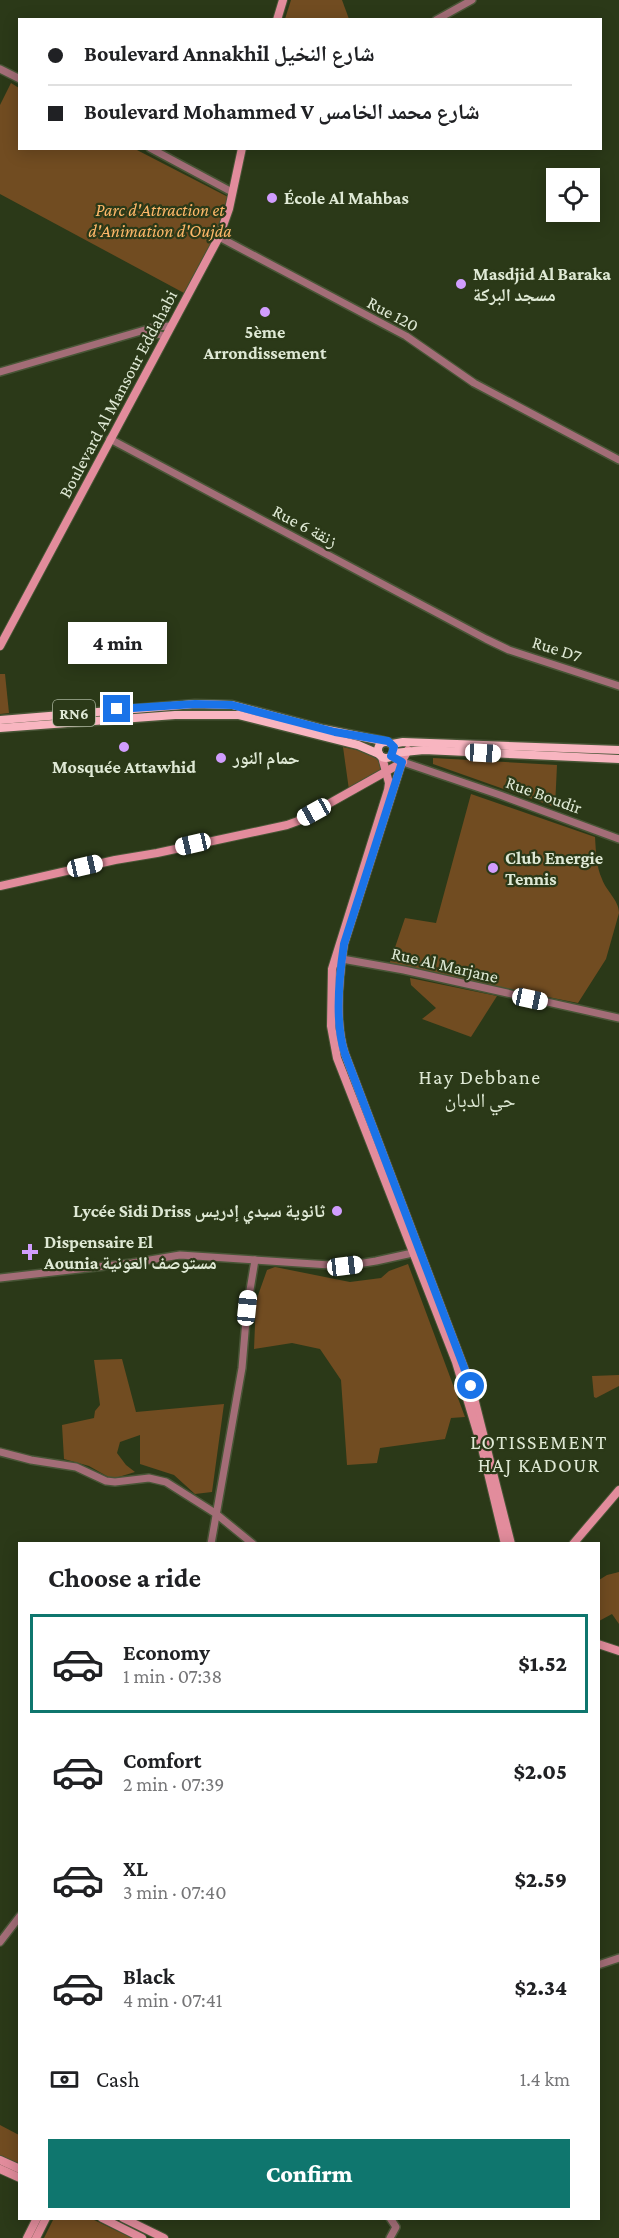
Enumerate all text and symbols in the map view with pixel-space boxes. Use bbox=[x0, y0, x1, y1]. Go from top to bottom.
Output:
text: Boulevard Annakhil شارع النخيل bbox=[84, 41, 375, 66]
text: Boulevard Mohammed V شارع محمد الخامس bbox=[84, 99, 480, 124]
map controls bbox=[546, 168, 600, 222]
button: locate bbox=[546, 168, 600, 222]
place label: École Al Mahbas bbox=[284, 188, 409, 208]
marker: École Al Mahbas bbox=[265, 191, 279, 205]
park label: Parc d'Attraction et d'Animation d'Oujda bbox=[88, 200, 232, 242]
place label: Masdjid Al Baraka مسجد البركة bbox=[473, 264, 611, 306]
marker: Masdjid Al Baraka مسجد البركة bbox=[454, 277, 468, 291]
street label: Boulevard Al Mansour Eddahabi bbox=[55, 287, 181, 501]
street label: Rue 120 bbox=[364, 292, 422, 336]
marker: 5ème Arrondissement bbox=[258, 305, 272, 319]
place label: 5ème Arrondissement bbox=[203, 322, 327, 363]
street label: Rue 6 زنقة bbox=[269, 501, 341, 551]
callout: 4 min bbox=[68, 622, 166, 664]
text: 4 min bbox=[93, 632, 142, 654]
street label: Rue D7 bbox=[530, 632, 584, 666]
route end bbox=[103, 695, 130, 722]
road number: RN6 bbox=[53, 700, 95, 726]
marker: Mosquée Attawhid bbox=[117, 740, 131, 754]
car bbox=[465, 743, 501, 763]
place label: حمام النور bbox=[232, 748, 300, 770]
marker: حمام النور bbox=[214, 751, 228, 765]
place label: Mosquée Attawhid bbox=[52, 757, 196, 777]
street label: Rue Boudir bbox=[503, 772, 585, 818]
car bbox=[294, 795, 334, 829]
car bbox=[173, 831, 213, 857]
place label: Club Energie Tennis bbox=[505, 848, 603, 889]
car bbox=[65, 853, 105, 879]
marker: Club Energie Tennis bbox=[486, 861, 500, 875]
street label: Rue Al Marjane bbox=[389, 943, 500, 988]
car bbox=[511, 986, 549, 1012]
district label: Hay Debbane حي الدبان bbox=[418, 1066, 542, 1116]
place label: Lycée Sidi Driss ثانوية سيدي إدريس bbox=[73, 1201, 325, 1225]
marker: Lycée Sidi Driss ثانوية سيدي إدريس bbox=[330, 1204, 344, 1218]
place label: Dispensaire El Aounia مستوصف العونية bbox=[43, 1232, 217, 1273]
marker: Dispensaire El Aounia مستوصف العونية bbox=[21, 1243, 39, 1261]
car bbox=[326, 1255, 364, 1277]
car bbox=[236, 1289, 258, 1327]
route start bbox=[457, 1372, 484, 1399]
district label: LOTISSEMENT HAJ KADOUR bbox=[470, 1431, 608, 1477]
text: Choose a ride bbox=[48, 1563, 201, 1593]
icon: car bbox=[51, 1637, 105, 1691]
text: Economy bbox=[123, 1640, 210, 1665]
text: $1.52 bbox=[518, 1651, 567, 1676]
text: 1 min · 07:38 bbox=[123, 1665, 222, 1687]
icon: car bbox=[51, 1745, 105, 1799]
text: Comfort bbox=[123, 1748, 201, 1773]
text: $2.05 bbox=[513, 1759, 567, 1784]
text: 2 min · 07:39 bbox=[123, 1773, 225, 1795]
icon: car bbox=[51, 1853, 105, 1907]
text: XL bbox=[123, 1856, 148, 1881]
text: $2.59 bbox=[514, 1867, 567, 1892]
text: 3 min · 07:40 bbox=[123, 1881, 226, 1903]
icon: car bbox=[51, 1961, 105, 2015]
text: Black bbox=[123, 1964, 175, 1989]
text: $2.34 bbox=[515, 1975, 567, 2000]
text: 4 min · 07:41 bbox=[123, 1989, 223, 2011]
icon: cash bbox=[48, 2063, 81, 2096]
text: Cash bbox=[96, 2067, 140, 2092]
text: 1.4 km bbox=[520, 2068, 570, 2090]
button: Confirm bbox=[48, 2139, 570, 2208]

